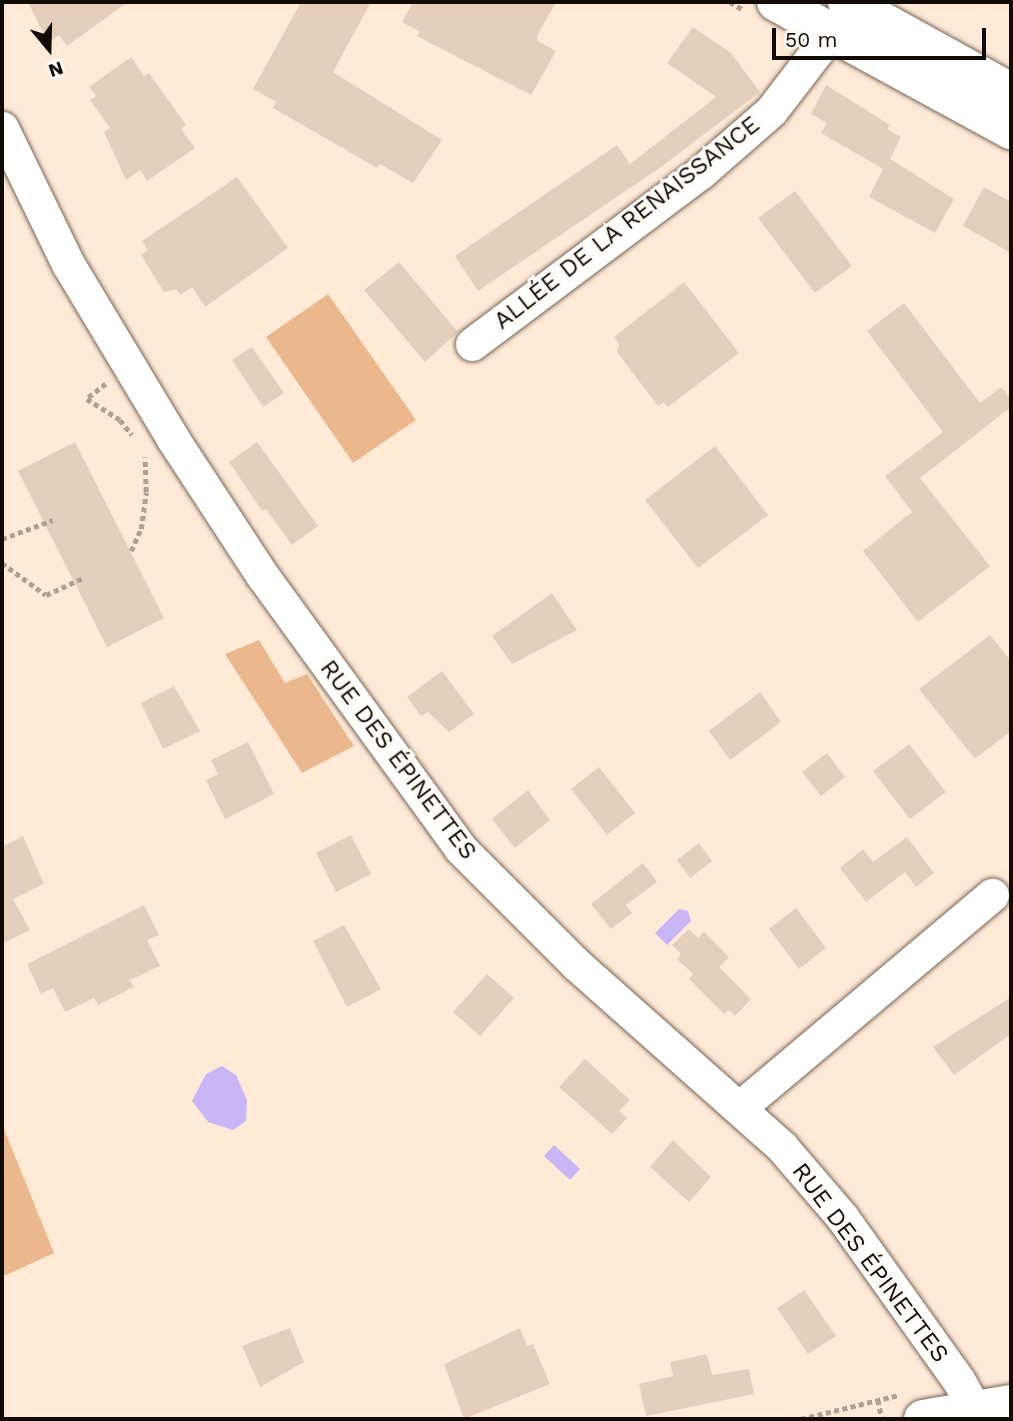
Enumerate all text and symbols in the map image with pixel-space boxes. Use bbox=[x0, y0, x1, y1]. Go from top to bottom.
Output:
north arrow bbox=[14, 14, 84, 84]
scale bar bbox=[775, 14, 988, 58]
text: 50 m bbox=[785, 27, 837, 52]
text: N bbox=[46, 56, 66, 82]
street label: ALLÉE DE LA RENAISSANCE bbox=[488, 110, 766, 336]
street label: RUE DES ÉPINETTES bbox=[314, 655, 482, 865]
street label: RUE DES ÉPINETTES bbox=[786, 1158, 954, 1368]

